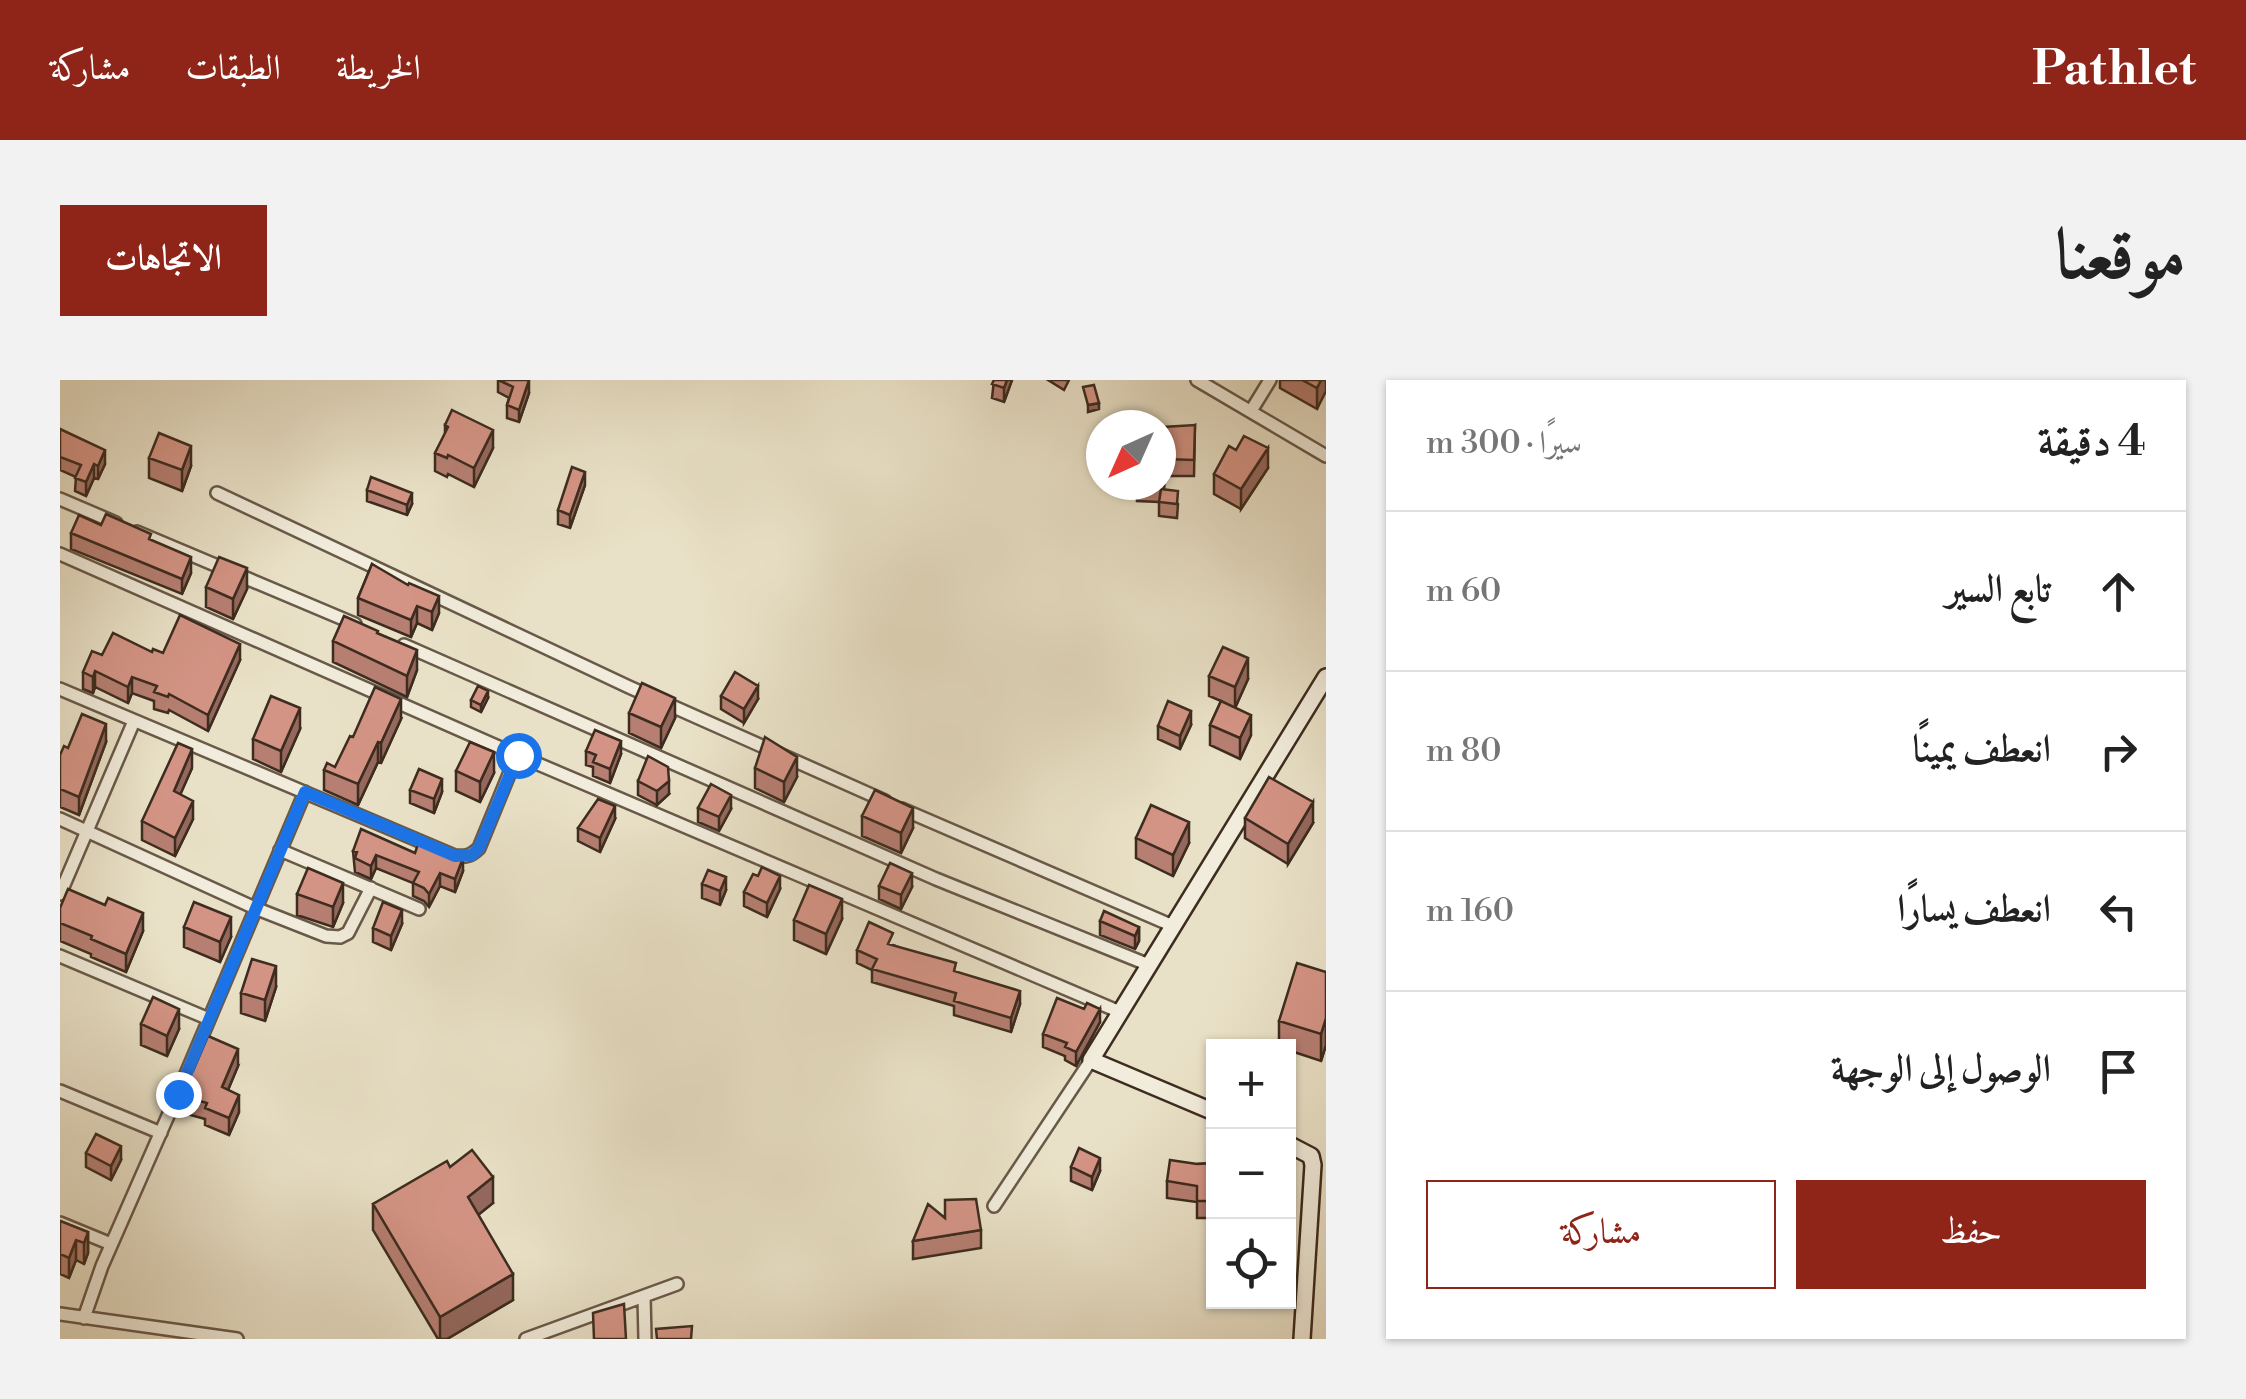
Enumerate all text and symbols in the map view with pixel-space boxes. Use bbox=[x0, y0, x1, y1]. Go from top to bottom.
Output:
text: Pathlet bbox=[2032, 40, 2196, 100]
text: مشاركة bbox=[50, 47, 131, 90]
text: الطبقات bbox=[186, 47, 281, 90]
text: الخريطة bbox=[336, 47, 421, 90]
button: الاتجاهات bbox=[60, 205, 267, 316]
text: موقعنا bbox=[2055, 213, 2186, 301]
north arrow bbox=[1086, 410, 1176, 500]
text: 4 دقيقة bbox=[2038, 416, 2146, 469]
text: سيرًا · 300 m bbox=[1426, 423, 1582, 463]
icon: ahead bbox=[2091, 564, 2146, 619]
text: تابع السير bbox=[1946, 566, 2051, 613]
text: 60 m bbox=[1426, 571, 1501, 611]
icon: right bbox=[2091, 724, 2146, 779]
text: انعطف يمينًا bbox=[1913, 726, 2051, 773]
text: 80 m bbox=[1426, 731, 1501, 771]
route start bbox=[496, 733, 542, 779]
icon: left bbox=[2091, 884, 2146, 939]
text: انعطف يسارًا bbox=[1897, 886, 2051, 933]
text: 160 m bbox=[1426, 891, 1514, 931]
map controls bbox=[1206, 1039, 1296, 1309]
button: + bbox=[1206, 1039, 1296, 1129]
icon: arrive bbox=[2091, 1044, 2146, 1099]
text: الوصول إلى الوجهة bbox=[1831, 1046, 2051, 1093]
route end bbox=[156, 1072, 202, 1118]
button: − bbox=[1206, 1129, 1296, 1219]
button: مشاركة bbox=[1426, 1180, 1776, 1289]
button: حفظ bbox=[1796, 1180, 2146, 1289]
button: locate bbox=[1206, 1219, 1296, 1309]

